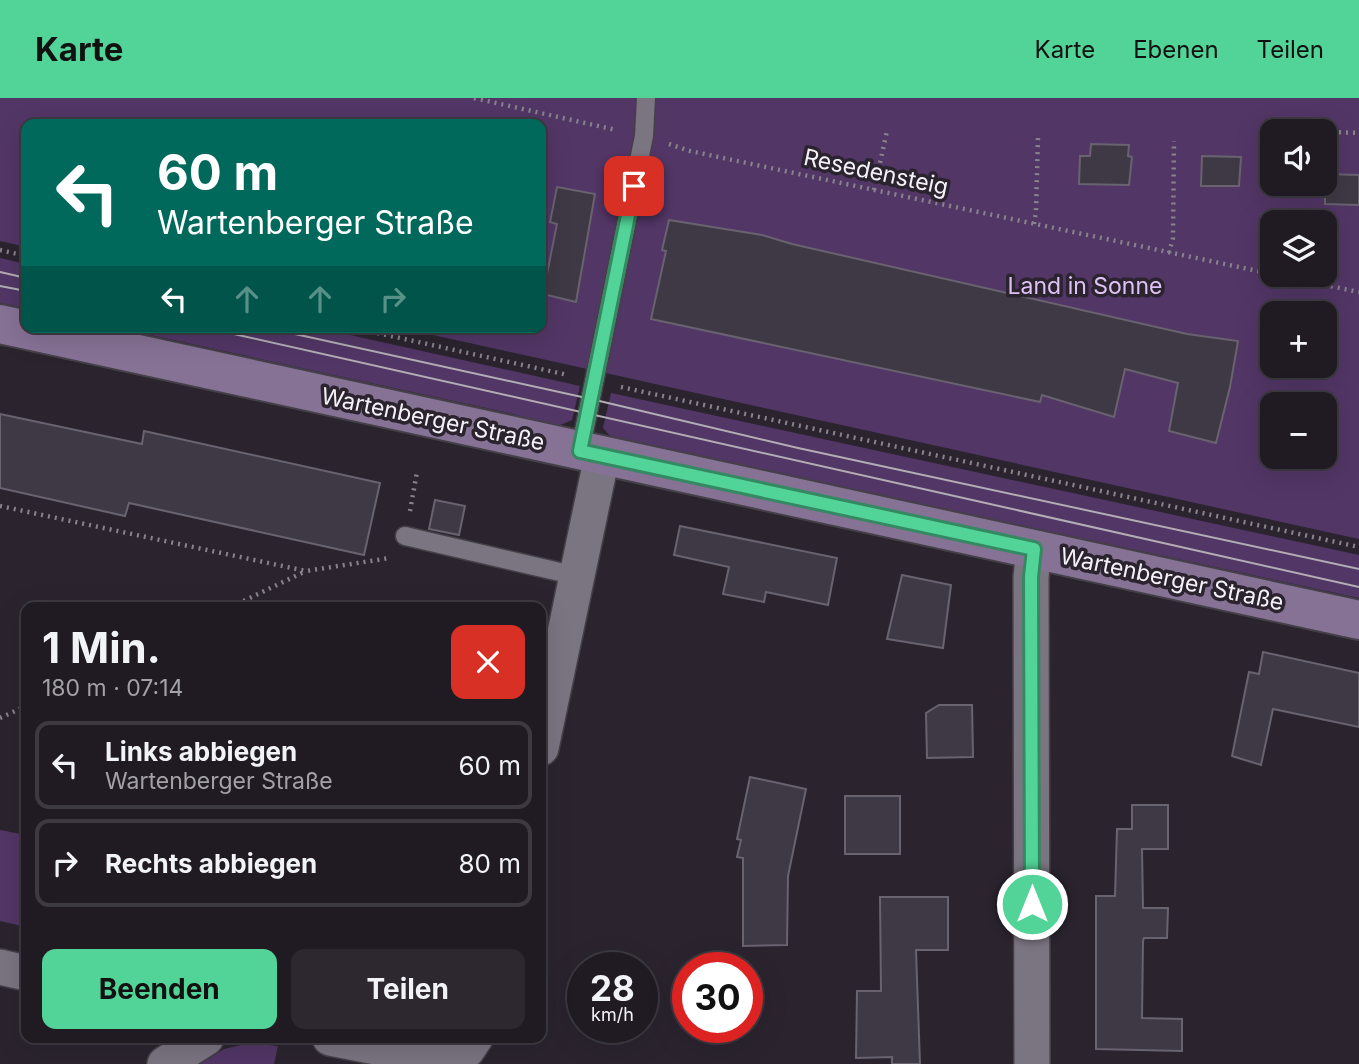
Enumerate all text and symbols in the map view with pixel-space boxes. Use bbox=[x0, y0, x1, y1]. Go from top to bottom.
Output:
text: Karte bbox=[35, 29, 123, 69]
text: Karte bbox=[1035, 35, 1095, 64]
text: Ebenen bbox=[1133, 35, 1219, 64]
text: Teilen bbox=[1257, 35, 1324, 64]
map controls bbox=[1260, 119, 1337, 469]
button: sound bbox=[1260, 119, 1337, 196]
text: 60 m bbox=[157, 143, 278, 202]
street label: Resedensteig bbox=[801, 143, 951, 201]
icon: left bbox=[42, 147, 133, 238]
pin bbox=[604, 156, 664, 216]
icon: arrive bbox=[615, 167, 653, 205]
text: Wartenberger Straße bbox=[157, 203, 474, 242]
button: layers bbox=[1260, 210, 1337, 287]
park label: Land in Sonne bbox=[1008, 272, 1162, 300]
icon: left bbox=[155, 280, 193, 318]
icon: ahead bbox=[228, 280, 266, 318]
icon: ahead bbox=[301, 280, 339, 318]
icon: right bbox=[374, 280, 412, 318]
button: + bbox=[1260, 301, 1337, 378]
street label: Wartenberger Straße bbox=[319, 382, 547, 456]
button: − bbox=[1260, 392, 1337, 469]
street label: Wartenberger Straße bbox=[1058, 542, 1286, 616]
text: 1 Min. bbox=[42, 622, 161, 673]
button: close bbox=[451, 625, 525, 699]
text: 180 m · 07:14 bbox=[42, 674, 183, 702]
text: Links abbiegen bbox=[105, 736, 297, 767]
icon: left bbox=[46, 746, 84, 784]
text: 60 m bbox=[458, 750, 521, 781]
text: Wartenberger Straße bbox=[105, 767, 333, 795]
icon: right bbox=[46, 844, 84, 882]
text: Rechts abbiegen bbox=[105, 848, 317, 879]
text: 80 m bbox=[458, 848, 521, 879]
position arrow bbox=[995, 867, 1069, 941]
button: Beenden bbox=[42, 949, 277, 1029]
button: Teilen bbox=[291, 949, 525, 1029]
speed limit sign: 30 bbox=[672, 952, 763, 1043]
text: 28 bbox=[590, 967, 635, 1009]
text: km/h bbox=[591, 1004, 634, 1025]

